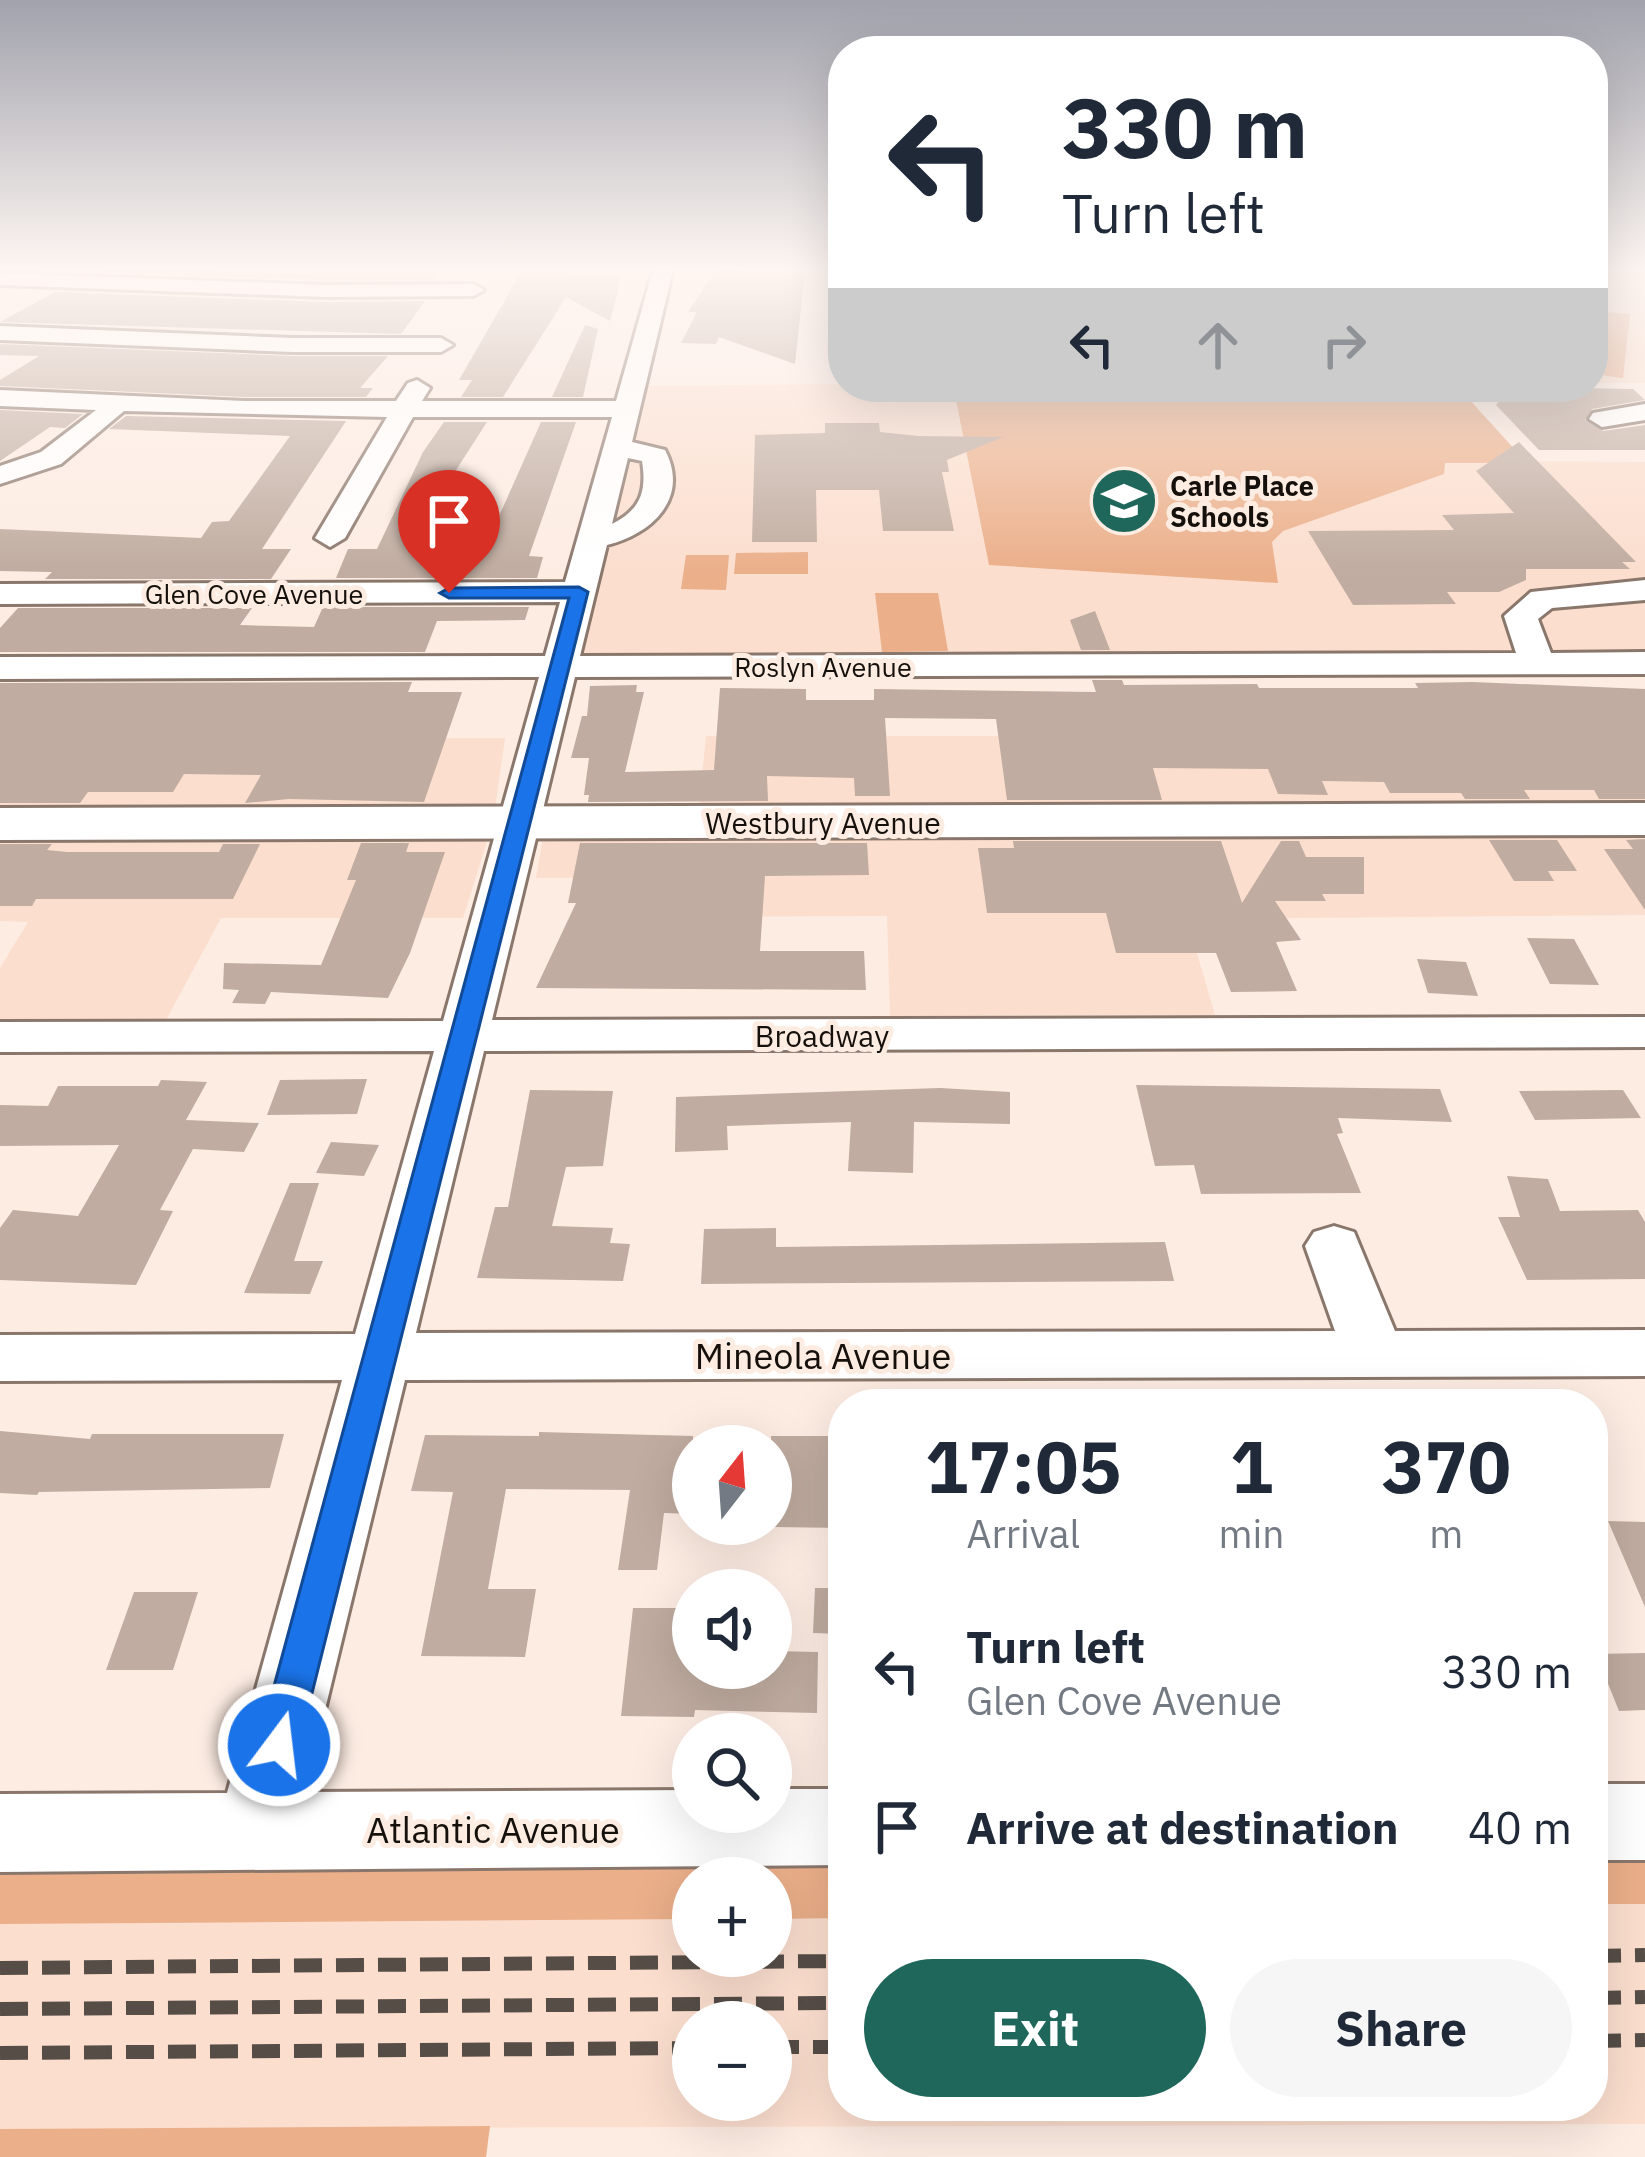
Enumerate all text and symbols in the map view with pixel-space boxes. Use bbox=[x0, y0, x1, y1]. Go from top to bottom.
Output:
text: 330 m bbox=[1062, 72, 1308, 181]
icon: left bbox=[864, 84, 1020, 240]
text: Turn left bbox=[1062, 178, 1265, 248]
icon: left bbox=[1059, 312, 1125, 378]
icon: ahead bbox=[1185, 312, 1251, 378]
icon: right bbox=[1311, 312, 1377, 378]
school or university icon: Carle Place Schools bbox=[1089, 466, 1159, 536]
place label: Carle Place Schools bbox=[1170, 468, 1314, 534]
pin bbox=[398, 470, 500, 593]
icon: arrive bbox=[416, 488, 482, 554]
street label: Glen Cove Avenue bbox=[145, 576, 363, 611]
street label: Roslyn Avenue bbox=[734, 649, 912, 684]
street label: Westbury Avenue bbox=[705, 803, 941, 842]
street label: Broadway bbox=[755, 1016, 889, 1055]
street label: Mineola Avenue bbox=[695, 1332, 951, 1379]
text: 17:05 bbox=[925, 1419, 1122, 1513]
text: 1 bbox=[1230, 1419, 1273, 1513]
text: 370 bbox=[1381, 1419, 1511, 1513]
north arrow bbox=[672, 1425, 792, 1545]
map controls bbox=[672, 1425, 792, 2121]
text: Arrival bbox=[966, 1508, 1080, 1559]
text: min bbox=[1219, 1508, 1284, 1559]
text: m bbox=[1429, 1508, 1463, 1559]
button: sound bbox=[672, 1569, 792, 1689]
text: Turn left bbox=[966, 1617, 1145, 1675]
icon: left bbox=[864, 1638, 930, 1704]
text: 330 m bbox=[1441, 1642, 1572, 1700]
text: Glen Cove Avenue bbox=[966, 1675, 1282, 1726]
position arrow bbox=[216, 1682, 342, 1808]
button: search bbox=[672, 1713, 792, 1833]
icon: arrive bbox=[864, 1794, 930, 1860]
text: Arrive at destination bbox=[966, 1798, 1399, 1856]
text: 40 m bbox=[1468, 1798, 1572, 1856]
street label: Atlantic Avenue bbox=[366, 1806, 620, 1853]
button: + bbox=[672, 1857, 792, 1977]
button: Exit bbox=[864, 1959, 1206, 2097]
button: Share bbox=[1230, 1959, 1572, 2097]
button: − bbox=[672, 2001, 792, 2121]

